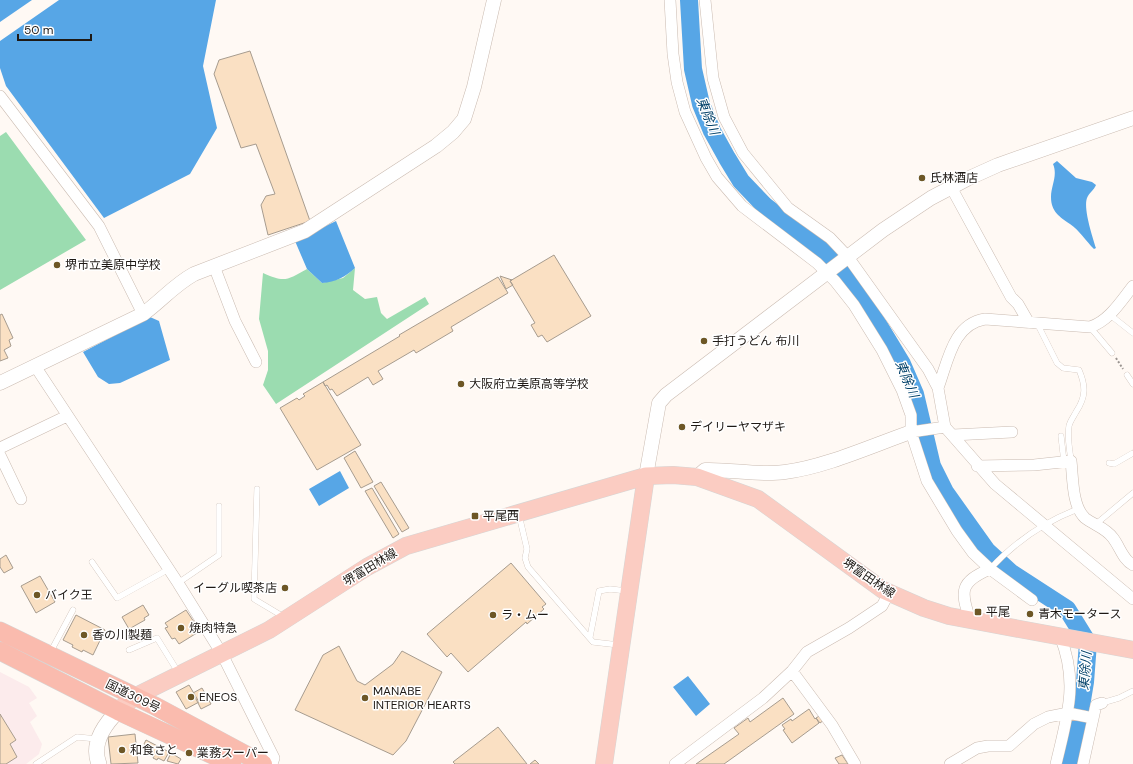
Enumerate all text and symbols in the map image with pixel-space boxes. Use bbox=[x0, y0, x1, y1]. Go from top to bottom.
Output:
scale bar bbox=[18, 16, 91, 42]
text: 50 m bbox=[24, 22, 53, 38]
water label: 東除川 bbox=[693, 95, 724, 139]
place label: 氏林酒店 bbox=[930, 170, 978, 186]
marker: 氏林酒店 bbox=[917, 173, 927, 183]
place label: 堺市立美原中学校 bbox=[65, 257, 161, 273]
marker: 堺市立美原中学校 bbox=[52, 260, 62, 270]
place label: 手打うどん 布川 bbox=[712, 333, 799, 349]
marker: 手打うどん 布川 bbox=[699, 336, 709, 346]
water label: 東除川 bbox=[892, 358, 923, 402]
place label: 大阪府立美原高等学校 bbox=[469, 376, 589, 392]
marker: 大阪府立美原高等学校 bbox=[456, 379, 466, 389]
place label: デイリーヤマザキ bbox=[690, 419, 786, 435]
marker: デイリーヤマザキ bbox=[677, 422, 687, 432]
place label: 平尾西 bbox=[483, 508, 519, 524]
marker: 平尾西 bbox=[470, 511, 480, 521]
street label: 堺富田林線 bbox=[340, 545, 400, 589]
street label: 堺富田林線 bbox=[840, 555, 898, 601]
place label: イーグル喫茶店 bbox=[193, 580, 277, 596]
marker: イーグル喫茶店 bbox=[280, 583, 290, 593]
place label: バイク王 bbox=[45, 587, 93, 603]
marker: バイク王 bbox=[32, 590, 42, 600]
place label: 平尾 bbox=[986, 604, 1010, 620]
place label: 青木モータース bbox=[1038, 606, 1121, 622]
place label: ラ・ムー bbox=[501, 607, 549, 623]
marker: 平尾 bbox=[973, 607, 983, 617]
marker: 青木モータース bbox=[1025, 609, 1035, 619]
marker: ラ・ムー bbox=[488, 610, 498, 620]
place label: 焼肉特急 bbox=[189, 620, 237, 636]
marker: 焼肉特急 bbox=[176, 623, 186, 633]
place label: 香の川製麺 bbox=[92, 627, 152, 643]
marker: 香の川製麺 bbox=[79, 630, 89, 640]
water label: 東除川 bbox=[1075, 649, 1095, 691]
street label: 国道309号 bbox=[103, 676, 163, 716]
place label: MANABE INTERIOR HEARTS bbox=[373, 683, 471, 713]
place label: ENEOS bbox=[199, 689, 237, 705]
marker: ENEOS bbox=[186, 692, 196, 702]
marker: MANABE INTERIOR HEARTS bbox=[360, 693, 370, 703]
place label: 和食さと bbox=[130, 742, 178, 758]
marker: 和食さと bbox=[117, 745, 127, 755]
place label: 業務スーパー bbox=[197, 745, 269, 761]
marker: 業務スーパー bbox=[184, 748, 194, 758]

